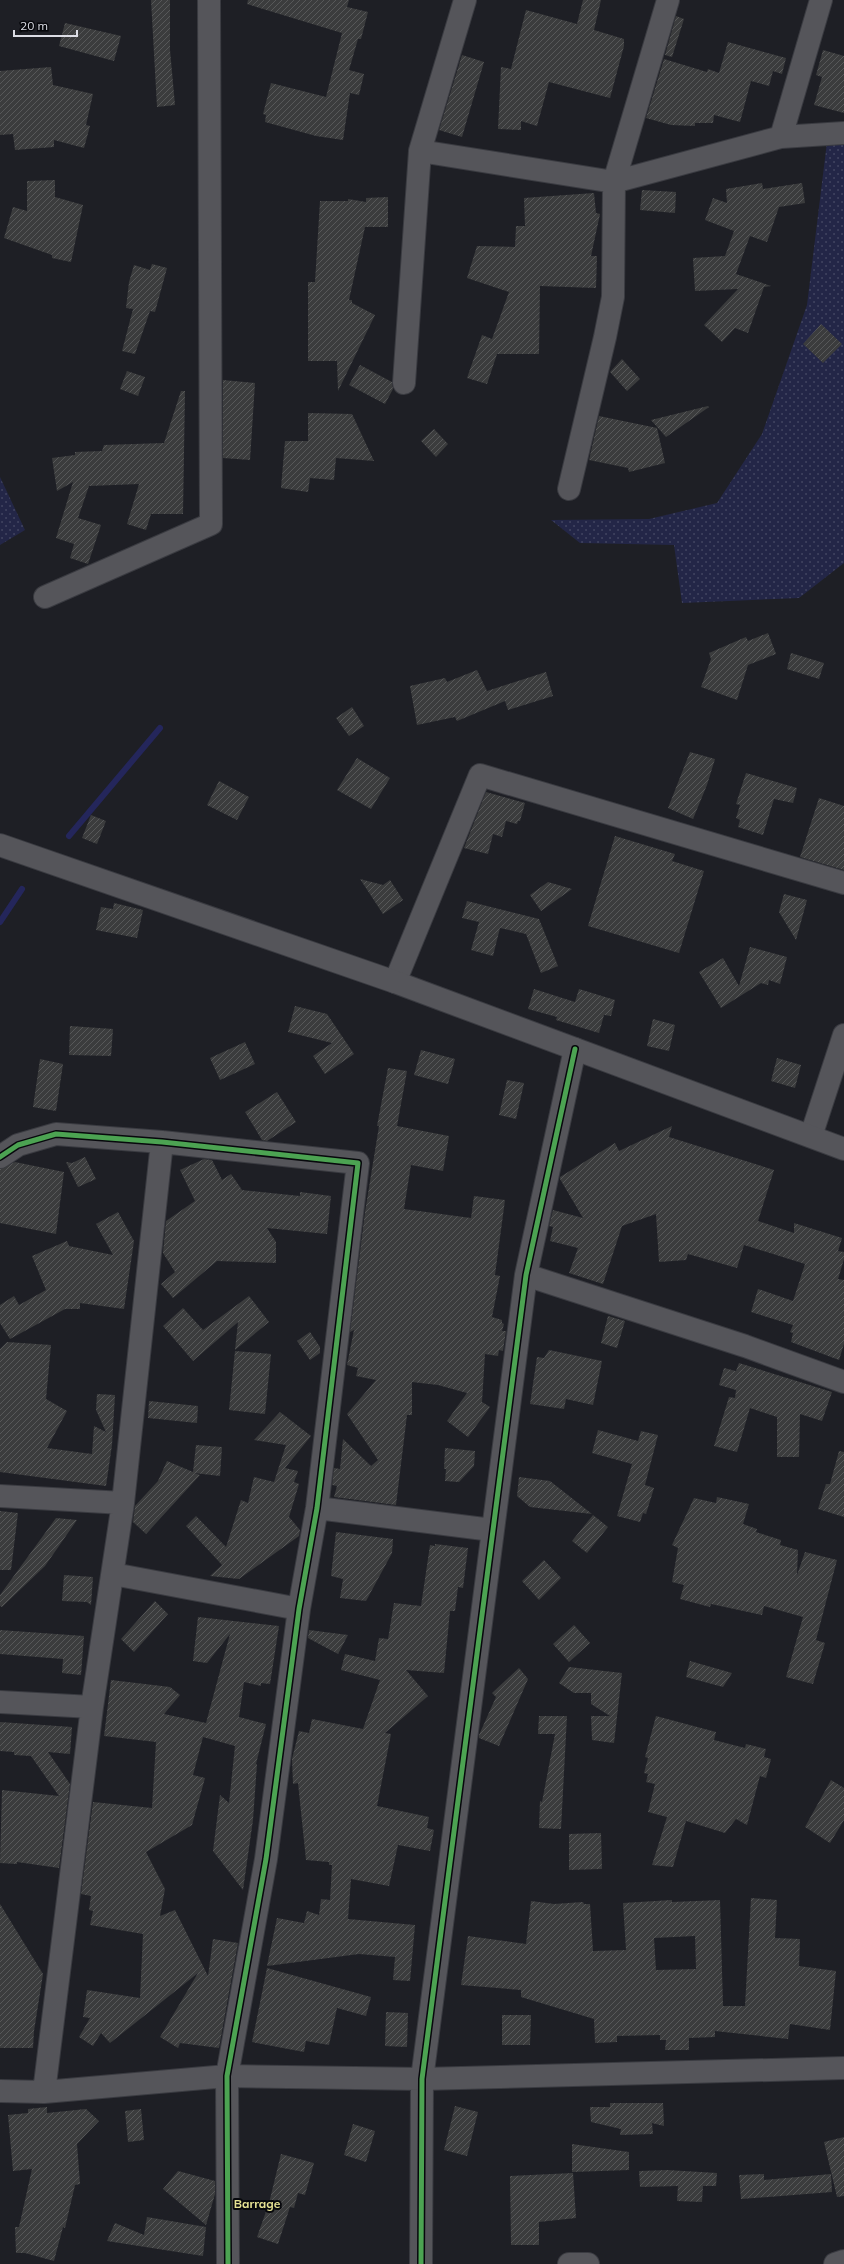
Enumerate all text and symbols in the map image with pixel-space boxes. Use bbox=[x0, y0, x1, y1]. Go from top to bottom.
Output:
scale bar bbox=[14, 12, 77, 38]
text: 20 m bbox=[20, 18, 48, 33]
district label: Barrage bbox=[234, 2196, 281, 2211]

